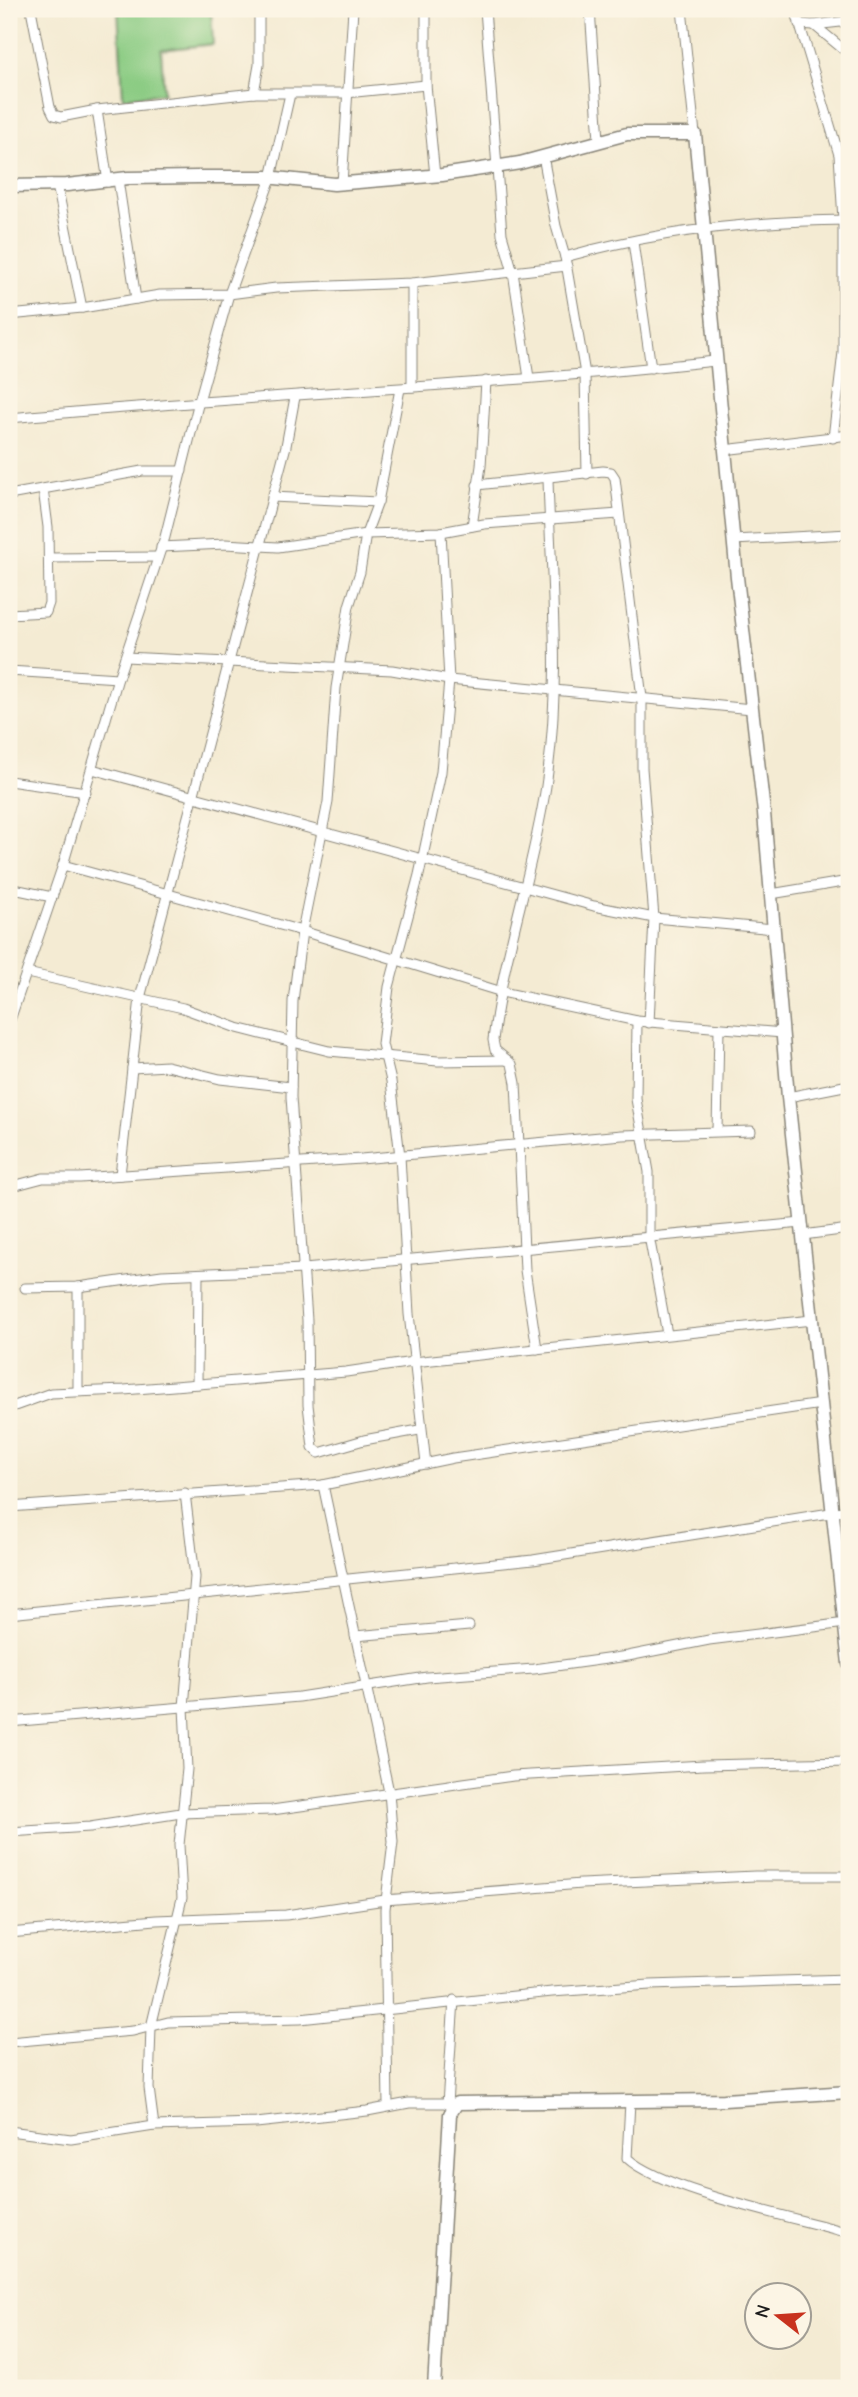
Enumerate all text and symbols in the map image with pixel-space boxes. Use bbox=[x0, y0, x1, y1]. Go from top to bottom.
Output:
north arrow bbox=[742, 2282, 812, 2352]
text: N bbox=[750, 2302, 775, 2320]

